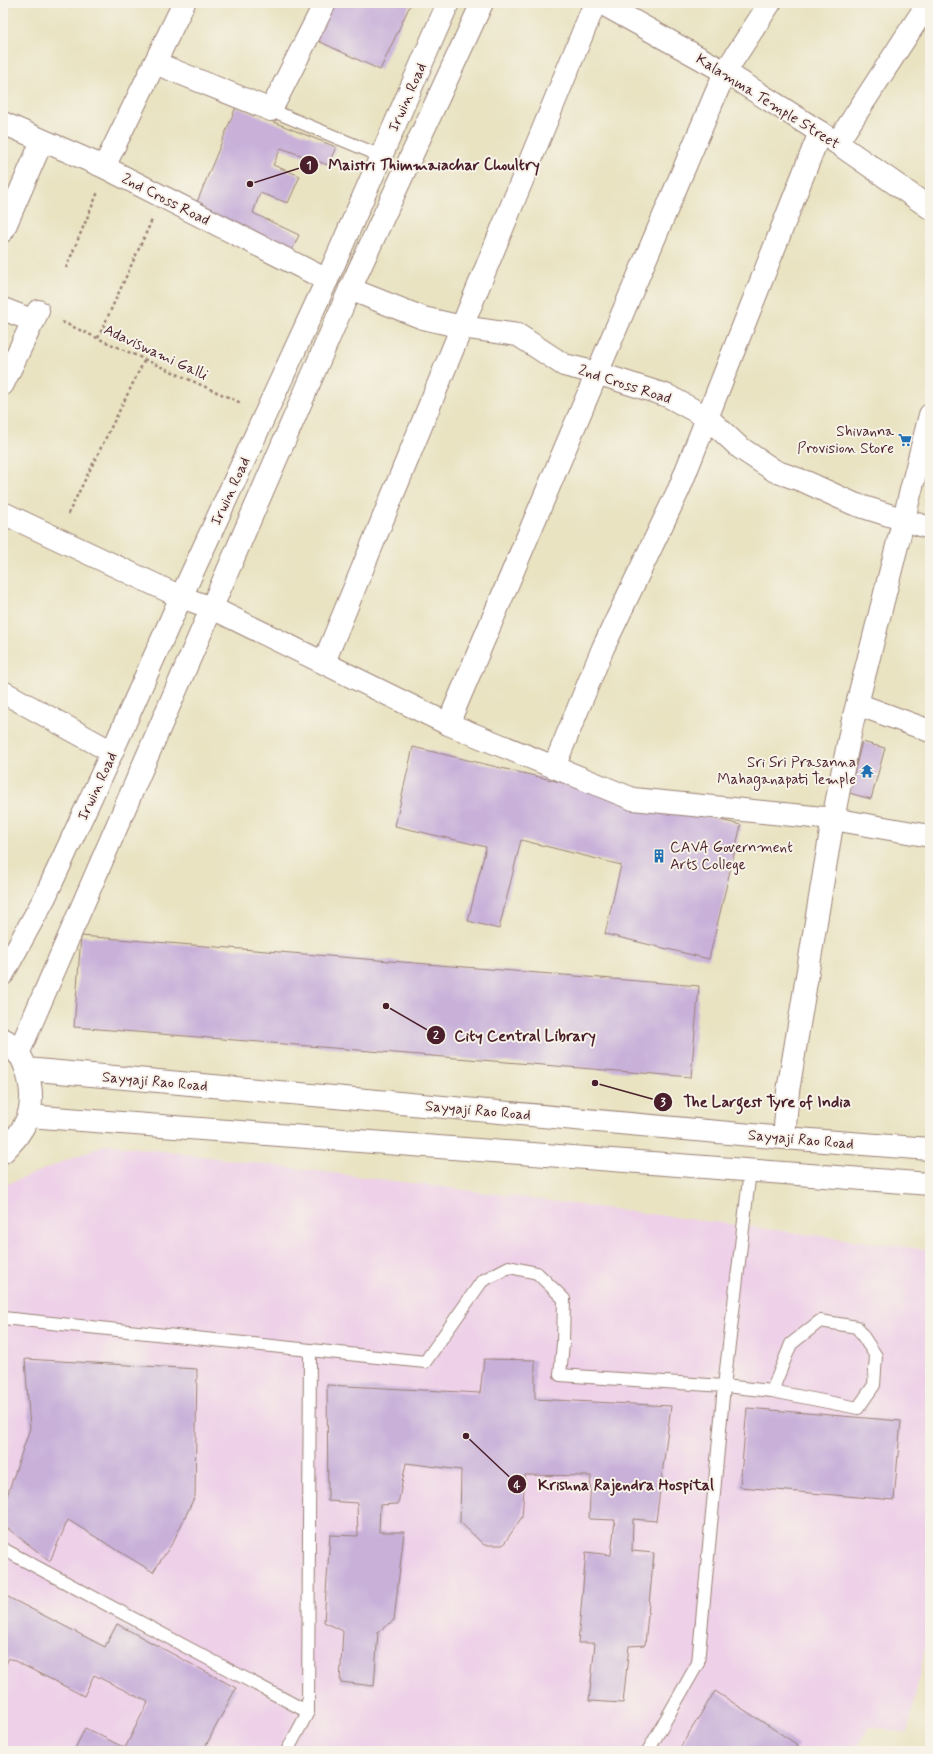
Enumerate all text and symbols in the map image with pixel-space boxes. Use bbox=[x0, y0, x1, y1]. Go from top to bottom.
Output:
street label: Kalamma Temple Street bbox=[692, 49, 843, 154]
street label: Irwin Road bbox=[384, 60, 432, 135]
callout: Maistri Thimmaiachar Choultry bbox=[299, 151, 550, 179]
text: Maistri Thimmaiachar Choultry bbox=[328, 155, 540, 176]
text: 1 bbox=[306, 158, 312, 174]
street label: 2nd Cross Road bbox=[118, 169, 213, 231]
street label: Adaviswami Galli bbox=[100, 320, 211, 386]
street label: 2nd Cross Road bbox=[576, 361, 674, 409]
place label: Shivanna Provision Store bbox=[797, 422, 895, 459]
supermarket icon: Shivanna Provision Store bbox=[897, 432, 913, 448]
street label: Irwin Road bbox=[206, 454, 255, 529]
street label: Irwin Road bbox=[73, 749, 122, 824]
place label: Sri Sri Prasanna Mahaganapati Temple bbox=[717, 753, 856, 791]
temple icon: Sri Sri Prasanna Mahaganapati Temple bbox=[859, 763, 875, 779]
place label: CAVA Government Arts College bbox=[670, 838, 793, 875]
building icon: CAVA Government Arts College bbox=[651, 848, 667, 864]
callout: City Central Library bbox=[426, 1021, 605, 1049]
text: City Central Library bbox=[454, 1026, 596, 1047]
text: 2 bbox=[433, 1028, 439, 1044]
street label: Sayyaji Rao Road bbox=[101, 1067, 209, 1097]
callout: The Largest Tyre of India bbox=[653, 1088, 862, 1116]
text: The Largest Tyre of India bbox=[683, 1092, 851, 1115]
text: 3 bbox=[660, 1095, 666, 1111]
street label: Sayyaji Rao Road bbox=[424, 1096, 532, 1126]
street label: Sayyaji Rao Road bbox=[747, 1125, 855, 1155]
callout: Krishna Rajendra Hospital bbox=[507, 1470, 726, 1498]
text: Krishna Rajendra Hospital bbox=[538, 1475, 714, 1496]
text: 4 bbox=[514, 1478, 521, 1494]

